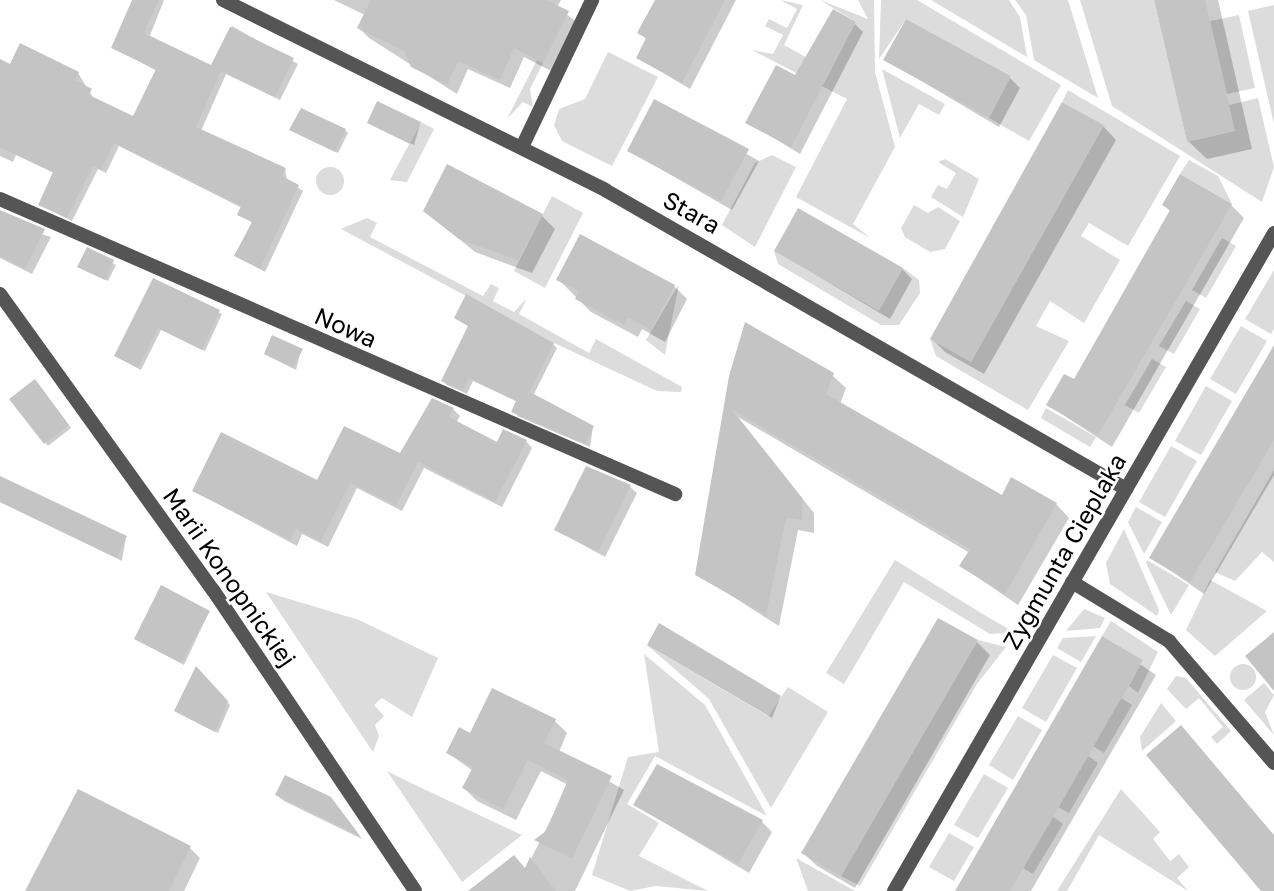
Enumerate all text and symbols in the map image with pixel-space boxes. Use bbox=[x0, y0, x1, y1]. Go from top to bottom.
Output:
street label: Stara bbox=[658, 185, 726, 239]
street label: Nowa bbox=[310, 301, 382, 353]
street label: Zygmunta Cieplaka bbox=[996, 448, 1132, 654]
street label: Marii Konopnickiej bbox=[158, 482, 302, 672]

